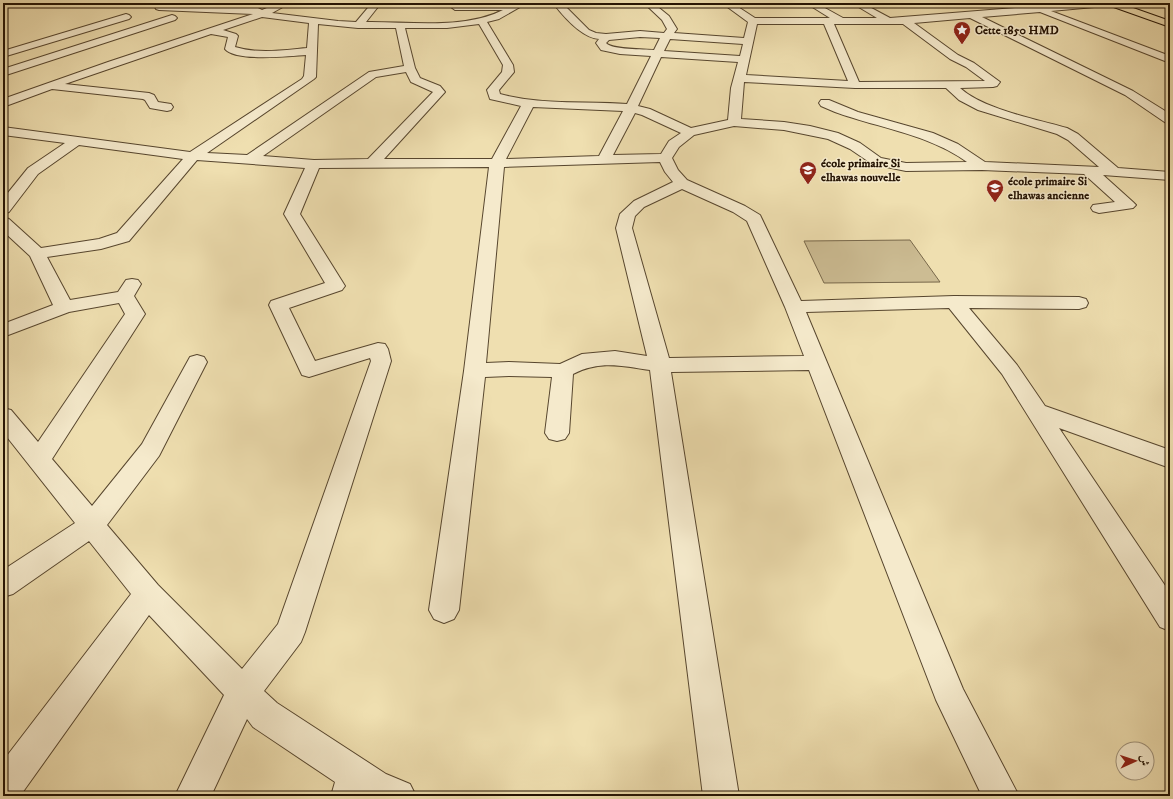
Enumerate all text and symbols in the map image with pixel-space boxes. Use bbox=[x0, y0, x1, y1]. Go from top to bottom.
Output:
place icon: Cette 1850 HMD bbox=[952, 20, 972, 45]
place label: Cette 1850 HMD bbox=[975, 23, 1059, 38]
place label: école primaire Si elhawas nouvelle bbox=[821, 156, 901, 185]
school or university icon: école primaire Si elhawas nouvelle bbox=[798, 160, 818, 185]
place label: école primaire Si elhawas ancienne bbox=[1008, 174, 1089, 203]
school or university icon: école primaire Si elhawas ancienne bbox=[985, 178, 1005, 203]
north arrow bbox=[1115, 741, 1155, 781]
text: ش bbox=[1137, 755, 1151, 766]

